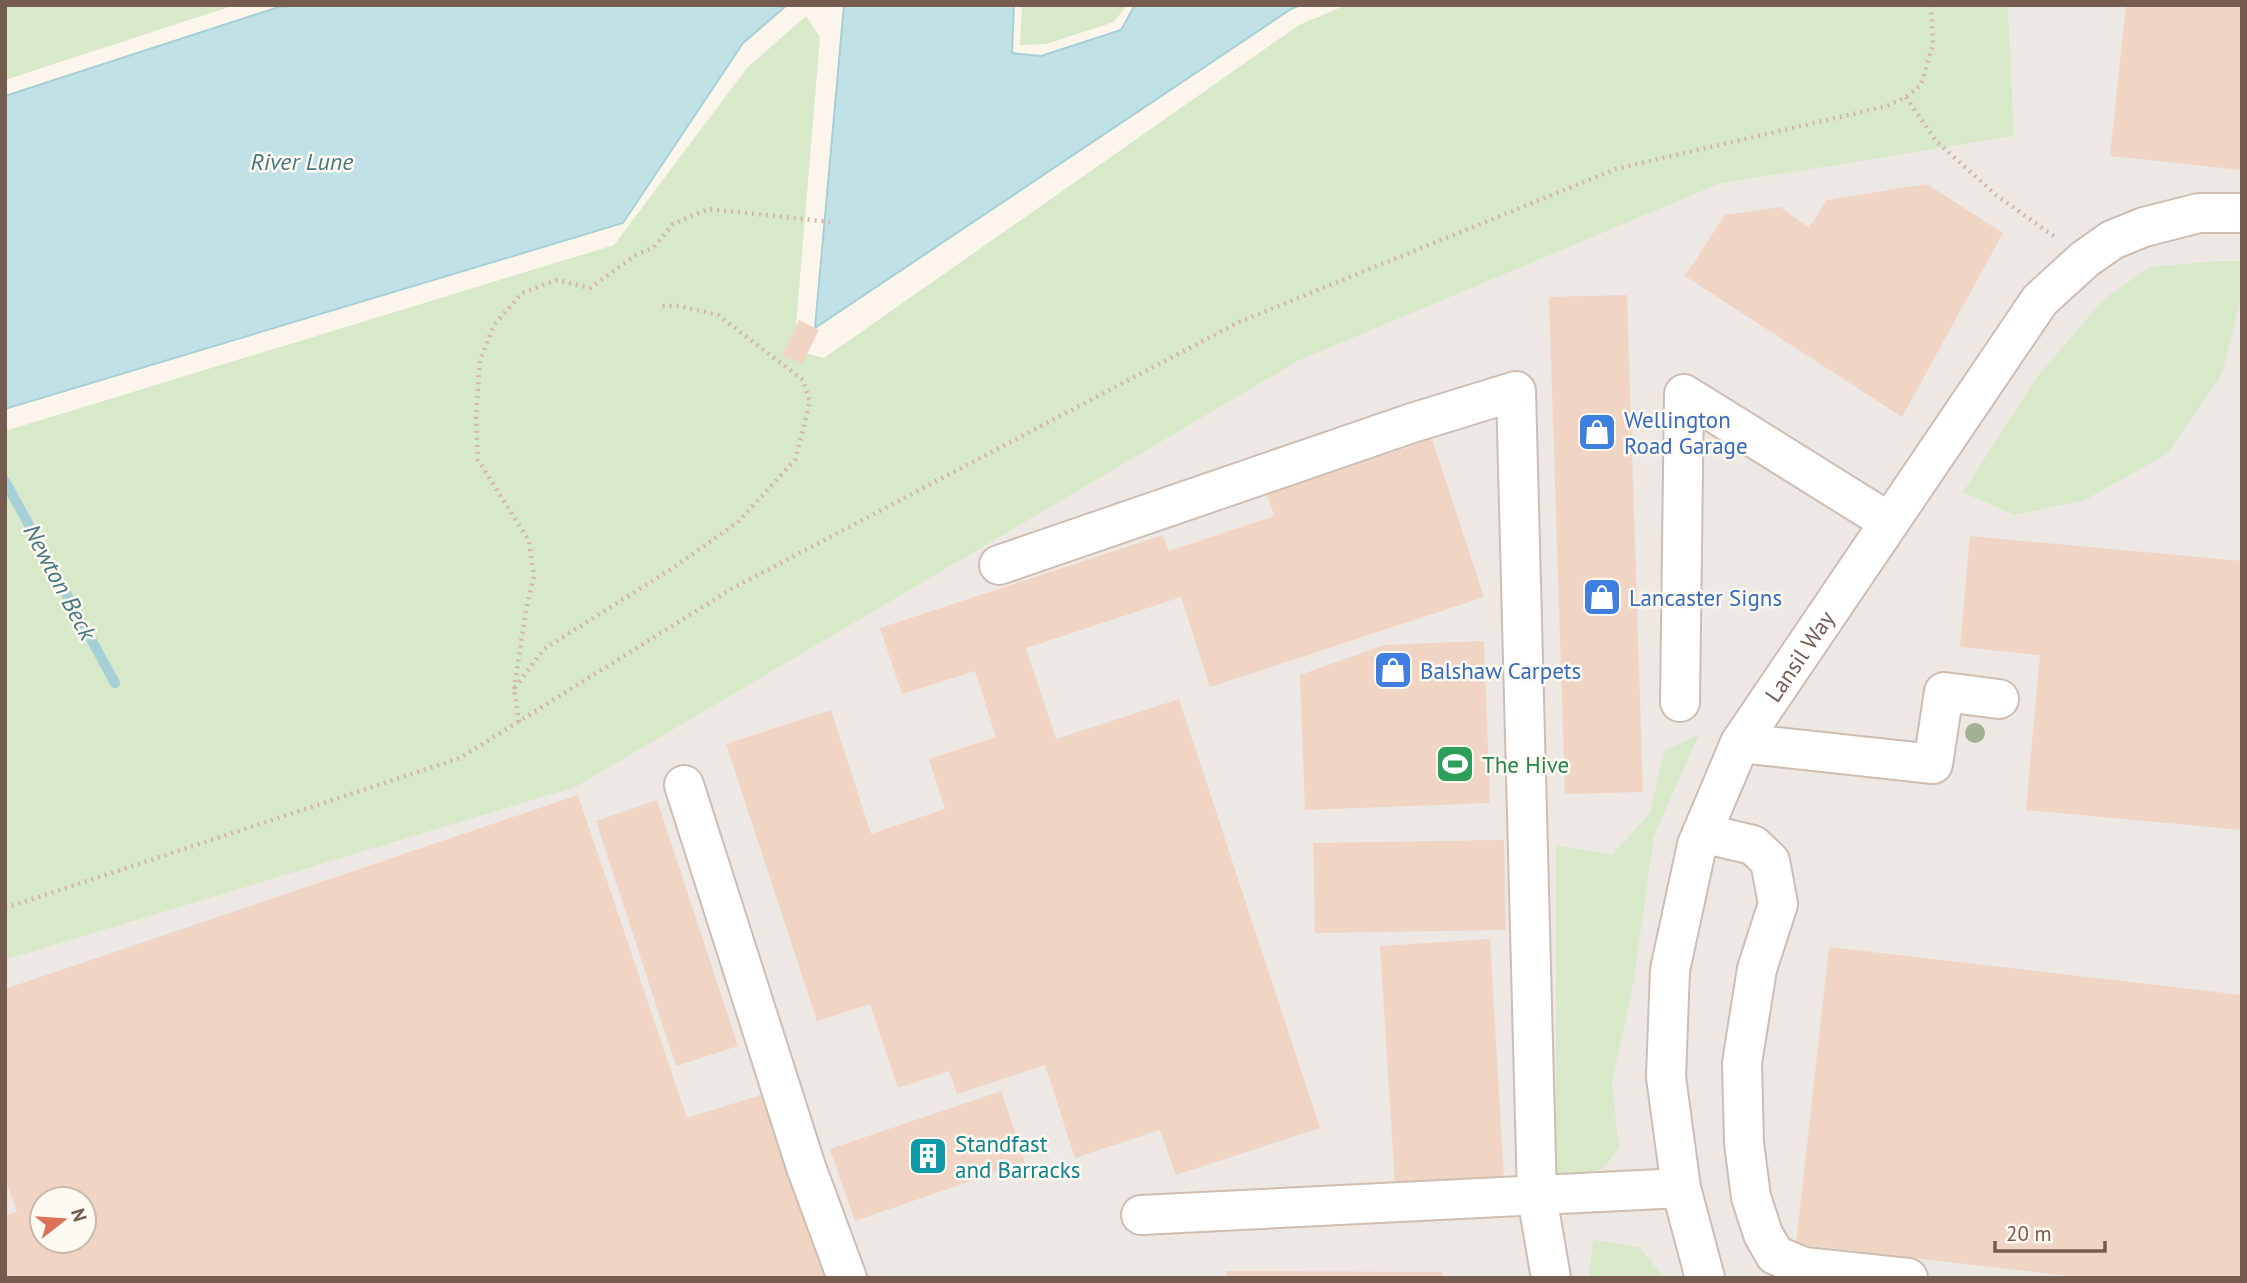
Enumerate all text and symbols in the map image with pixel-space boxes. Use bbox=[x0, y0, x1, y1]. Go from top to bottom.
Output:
water label: River Lune bbox=[251, 146, 353, 177]
place label: Wellington Road Garage bbox=[1624, 405, 1748, 460]
shop icon: Wellington Road Garage bbox=[1576, 411, 1618, 453]
water label: Newton Beck bbox=[17, 519, 104, 646]
shop icon: Lancaster Signs bbox=[1581, 576, 1623, 618]
place label: Lancaster Signs bbox=[1629, 583, 1782, 612]
street label: Lansil Way bbox=[1758, 604, 1840, 707]
shop icon: Balshaw Carpets bbox=[1372, 649, 1414, 691]
place label: Balshaw Carpets bbox=[1420, 656, 1581, 685]
sports icon: The Hive bbox=[1434, 743, 1476, 785]
place label: The Hive bbox=[1482, 750, 1569, 779]
place label: Standfast and Barracks bbox=[955, 1129, 1080, 1184]
building icon: Standfast and Barracks bbox=[907, 1135, 949, 1177]
north arrow bbox=[28, 1185, 98, 1255]
text: N bbox=[66, 1206, 93, 1225]
scale bar bbox=[1995, 1210, 2105, 1254]
text: 20 m bbox=[2006, 1220, 2052, 1247]

